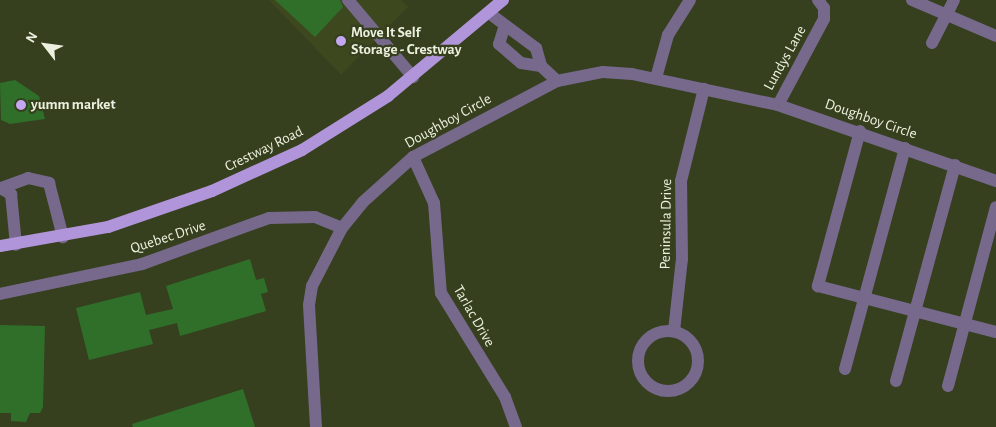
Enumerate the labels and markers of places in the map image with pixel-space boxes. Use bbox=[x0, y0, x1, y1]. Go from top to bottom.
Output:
place label: Move It Self Storage - Crestway bbox=[351, 23, 461, 58]
marker: Move It Self Storage - Crestway bbox=[335, 35, 347, 47]
place label: yumm market bbox=[31, 96, 115, 114]
marker: yumm market bbox=[15, 99, 27, 111]

